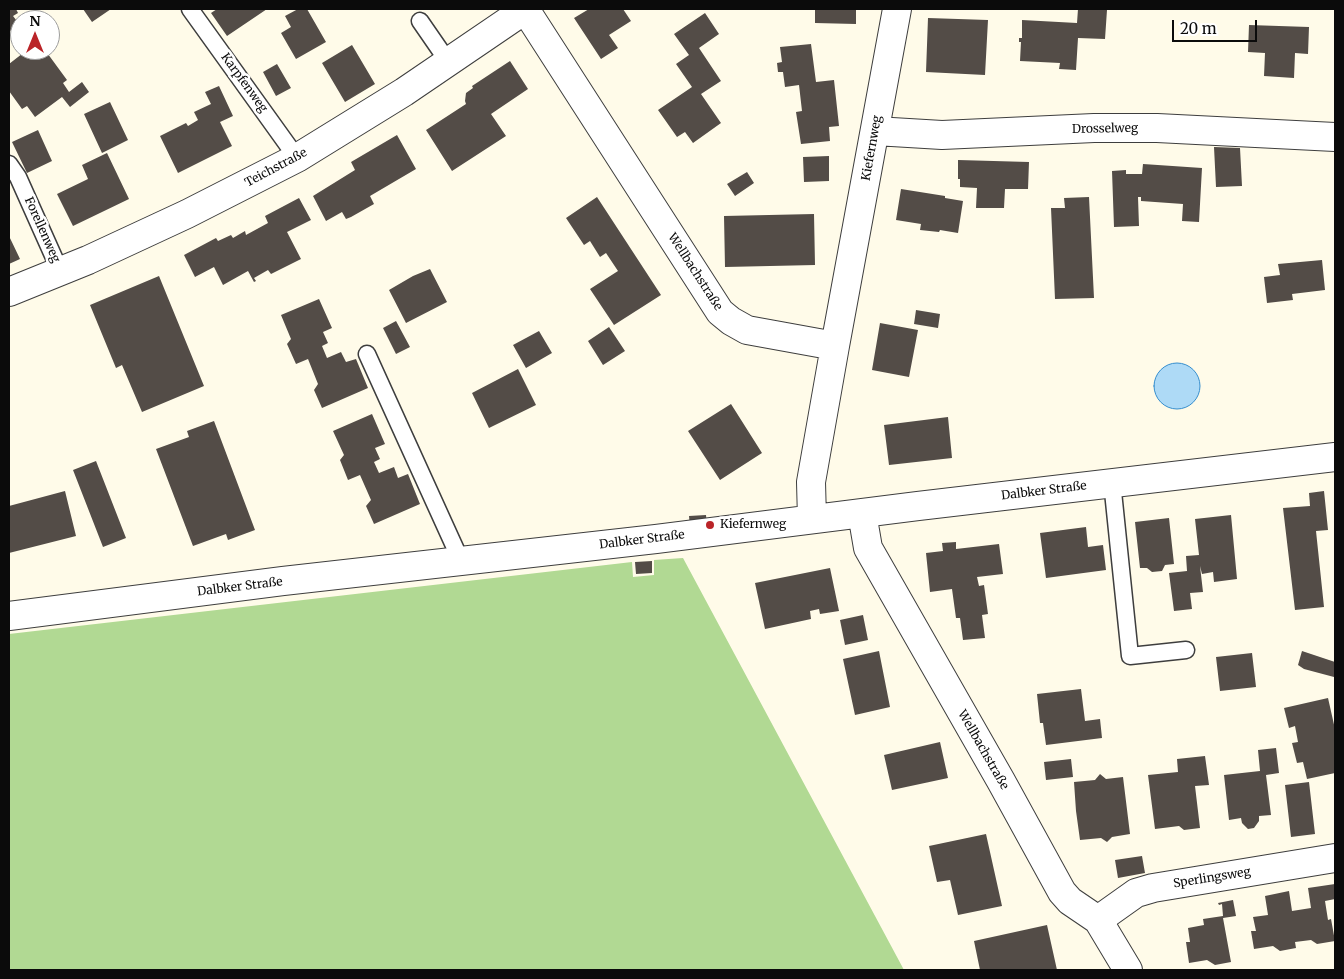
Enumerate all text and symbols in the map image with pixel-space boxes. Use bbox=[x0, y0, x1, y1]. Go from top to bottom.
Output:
north arrow bbox=[10, 10, 60, 60]
scale bar bbox=[1174, 10, 1259, 42]
text: N bbox=[29, 12, 41, 30]
text: 20 m bbox=[1180, 19, 1217, 38]
street label: Karpfenweg bbox=[218, 51, 270, 115]
street label: Kiefernweg bbox=[859, 114, 885, 182]
street label: Drosselweg bbox=[1072, 121, 1138, 137]
street label: Teichstraße bbox=[242, 146, 310, 190]
street label: Forellenweg bbox=[21, 195, 63, 265]
street label: Wellbachstraße bbox=[665, 231, 725, 313]
street label: Dalbker Straße bbox=[1001, 479, 1087, 503]
place label: Kiefernweg bbox=[720, 518, 786, 532]
marker: Kiefernweg bbox=[704, 519, 716, 531]
street label: Dalbker Straße bbox=[599, 528, 685, 552]
street label: Dalbker Straße bbox=[197, 575, 283, 599]
street label: Wellbachstraße bbox=[954, 708, 1012, 792]
street label: Sperlingsweg bbox=[1172, 865, 1252, 891]

